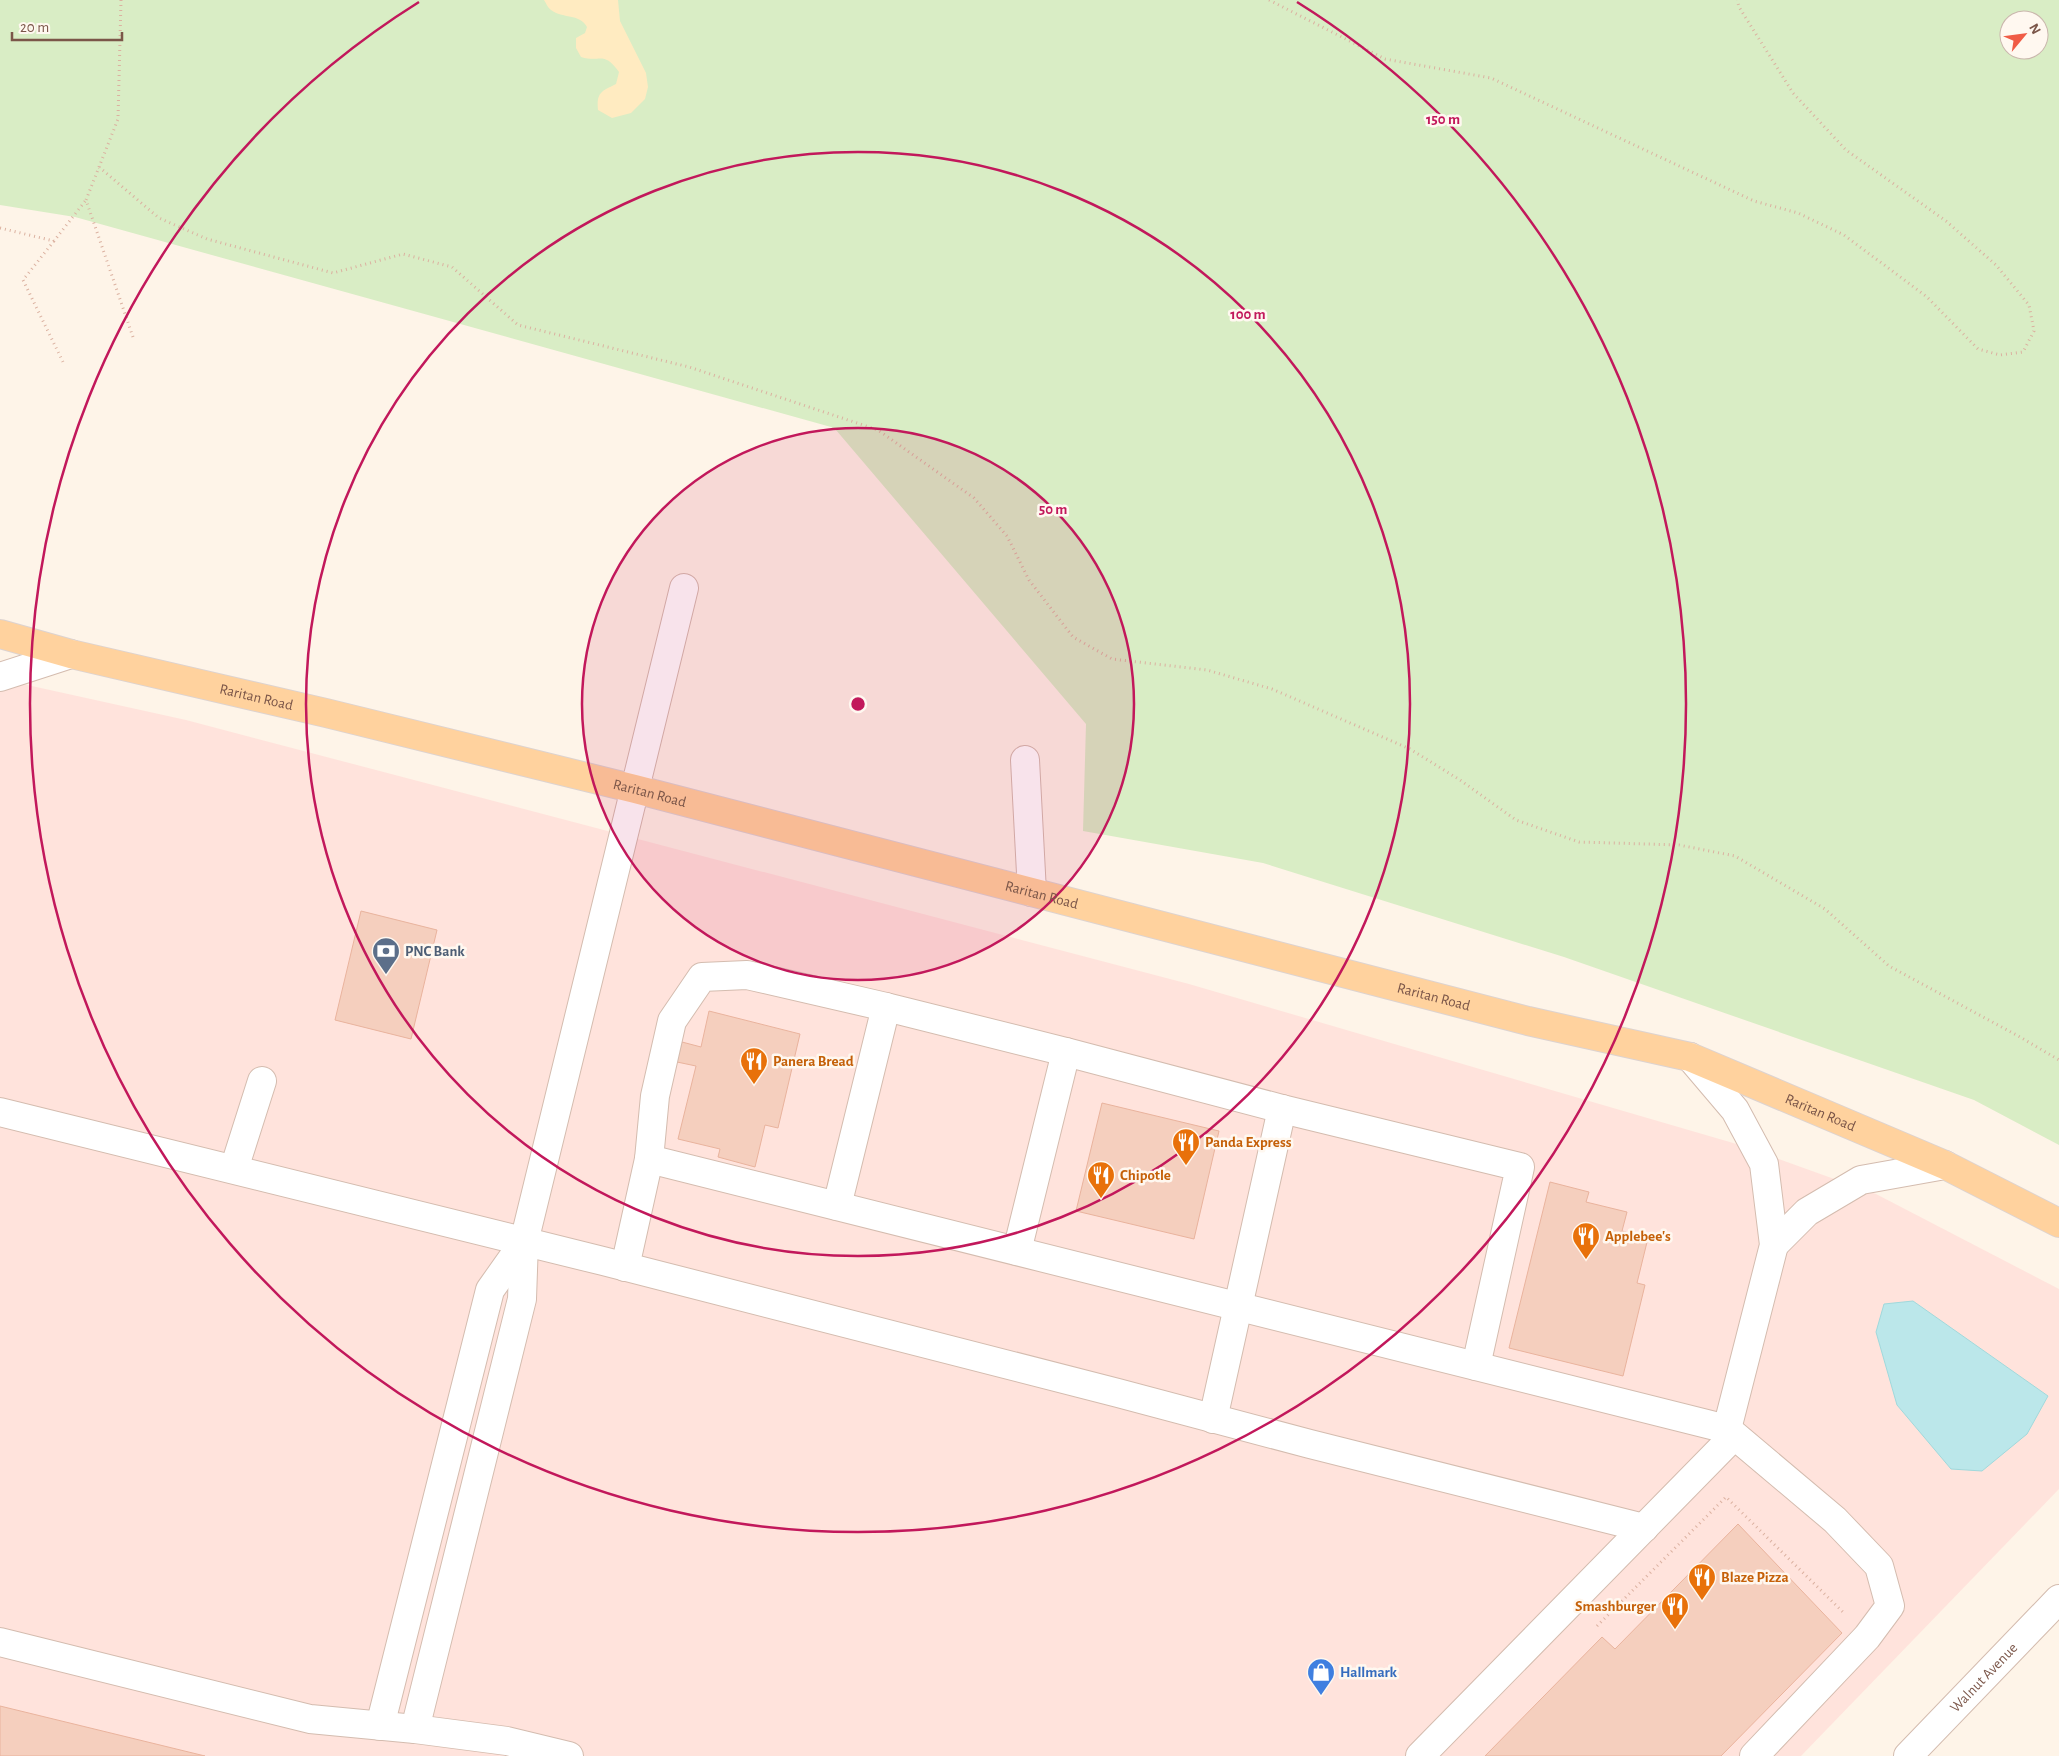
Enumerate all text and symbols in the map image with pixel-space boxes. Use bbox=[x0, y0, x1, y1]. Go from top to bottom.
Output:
scale bar bbox=[12, 10, 122, 42]
north arrow bbox=[1999, 10, 2049, 60]
text: 20 m bbox=[20, 20, 49, 35]
text: N bbox=[2026, 22, 2043, 37]
text: 150 m bbox=[1426, 112, 1460, 127]
text: 100 m bbox=[1230, 307, 1266, 322]
text: 50 m bbox=[1039, 502, 1067, 517]
street label: Raritan Road bbox=[218, 681, 295, 713]
centre of rings bbox=[849, 695, 867, 713]
street label: Raritan Road bbox=[612, 776, 688, 810]
street label: Raritan Road bbox=[1004, 878, 1080, 911]
bank icon: PNC Bank bbox=[371, 936, 401, 975]
place label: PNC Bank bbox=[405, 944, 465, 959]
street label: Raritan Road bbox=[1396, 980, 1472, 1013]
restaurant icon: Panera Bread bbox=[739, 1046, 769, 1085]
place label: Panera Bread bbox=[773, 1054, 854, 1069]
street label: Raritan Road bbox=[1783, 1091, 1858, 1134]
restaurant icon: Panda Express bbox=[1171, 1127, 1201, 1166]
place label: Panda Express bbox=[1205, 1135, 1292, 1150]
restaurant icon: Chipotle bbox=[1086, 1160, 1116, 1199]
place label: Chipotle bbox=[1120, 1168, 1171, 1183]
restaurant icon: Applebee's bbox=[1571, 1221, 1601, 1260]
place label: Applebee's bbox=[1605, 1229, 1671, 1244]
restaurant icon: Blaze Pizza bbox=[1687, 1562, 1717, 1601]
place label: Blaze Pizza bbox=[1721, 1570, 1789, 1585]
restaurant icon: Smashburger bbox=[1660, 1591, 1690, 1630]
place label: Smashburger bbox=[1575, 1599, 1657, 1614]
street label: Walnut Avenue bbox=[1947, 1640, 2020, 1715]
shop icon: Hallmark bbox=[1306, 1657, 1336, 1696]
place label: Hallmark bbox=[1340, 1665, 1398, 1680]

